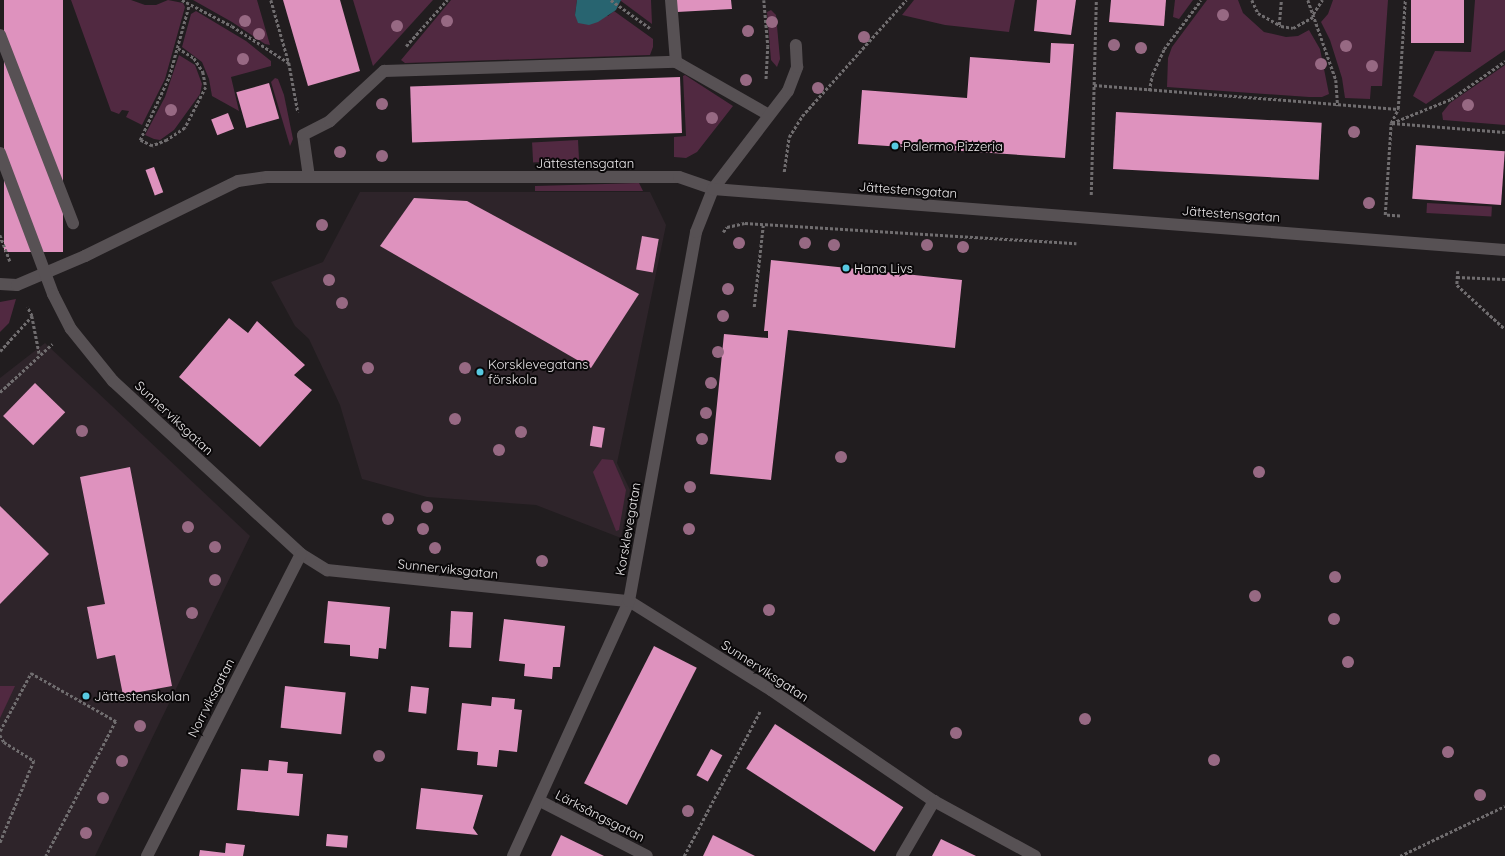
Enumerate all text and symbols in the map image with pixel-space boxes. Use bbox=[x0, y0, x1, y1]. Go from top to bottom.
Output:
place label: Palermo Pizzeria bbox=[903, 138, 1003, 154]
marker: Palermo Pizzeria bbox=[890, 141, 900, 151]
street label: Jättestensgatan bbox=[536, 155, 634, 171]
street label: Jättestensgatan bbox=[858, 179, 958, 201]
street label: Jättestensgatan bbox=[1181, 203, 1281, 225]
place label: Hana Livs bbox=[854, 260, 913, 276]
marker: Hana Livs bbox=[841, 263, 851, 273]
place label: Korsklevegatans förskola bbox=[488, 357, 588, 388]
marker: Korsklevegatans förskola bbox=[475, 367, 485, 377]
street label: Sunnerviksgatan bbox=[132, 378, 216, 458]
street label: Korsklevegatan bbox=[612, 481, 644, 577]
street label: Sunnerviksgatan bbox=[397, 556, 499, 582]
street label: Sunnerviksgatan bbox=[718, 637, 812, 705]
street label: Norrviksgatan bbox=[184, 656, 238, 740]
place label: Jättestenskolan bbox=[94, 688, 190, 704]
marker: Jättestenskolan bbox=[81, 691, 91, 701]
street label: Lärksångsgatan bbox=[553, 787, 647, 845]

